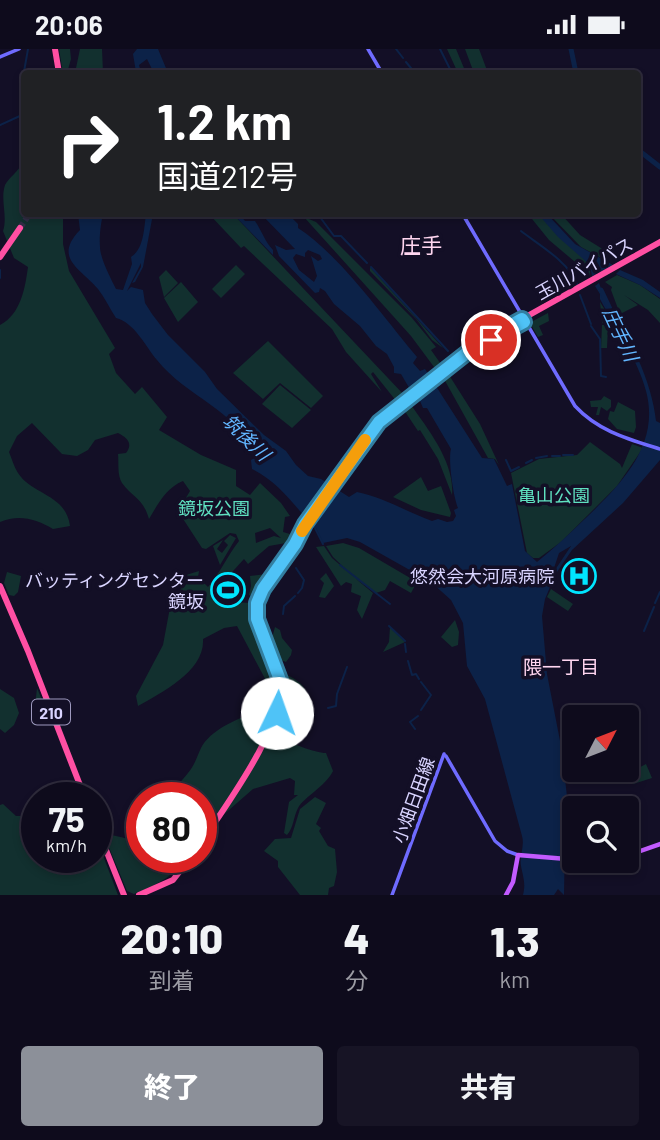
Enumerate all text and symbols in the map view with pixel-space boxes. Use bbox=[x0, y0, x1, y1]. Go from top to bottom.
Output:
text: 20:06 bbox=[35, 9, 103, 40]
text: 1.2 km bbox=[157, 91, 292, 150]
icon: right bbox=[42, 98, 133, 189]
text: 国道212号 bbox=[157, 156, 298, 194]
district label: 庄手 bbox=[400, 232, 442, 257]
street label: 玉川バイパス bbox=[532, 232, 636, 304]
water label: 庄手川 bbox=[599, 303, 644, 366]
pin bbox=[461, 310, 521, 370]
icon: arrive bbox=[472, 321, 510, 359]
water label: 筑後川 bbox=[219, 409, 277, 466]
park label: 亀山公園 bbox=[518, 484, 590, 506]
park label: 鏡坂公園 bbox=[178, 497, 250, 519]
hospital icon: 悠然会大河原病院 bbox=[560, 557, 598, 595]
place label: 悠然会大河原病院 bbox=[410, 565, 554, 587]
place label: バッティングセンター 鏡坂 bbox=[25, 569, 204, 612]
sports icon: バッティングセンター 鏡坂 bbox=[209, 571, 247, 609]
district label: 隈一丁目 bbox=[523, 655, 599, 678]
position arrow bbox=[240, 676, 314, 750]
road number: 210 bbox=[32, 699, 70, 725]
north arrow bbox=[562, 705, 639, 782]
map controls bbox=[562, 705, 639, 873]
street label: 小畑日田線 bbox=[387, 754, 439, 846]
speed limit sign: 80 bbox=[126, 782, 217, 873]
button: search bbox=[562, 796, 639, 873]
text: 75 bbox=[48, 797, 85, 839]
text: km/h bbox=[46, 834, 87, 856]
text: 20:10 bbox=[121, 912, 223, 962]
text: 4 bbox=[344, 912, 370, 962]
text: 1.3 bbox=[490, 915, 539, 965]
text: km bbox=[500, 965, 530, 993]
text: 到着 bbox=[149, 966, 195, 994]
text: 分 bbox=[345, 966, 368, 994]
button: 終了 bbox=[21, 1046, 323, 1126]
button: 共有 bbox=[337, 1046, 639, 1126]

